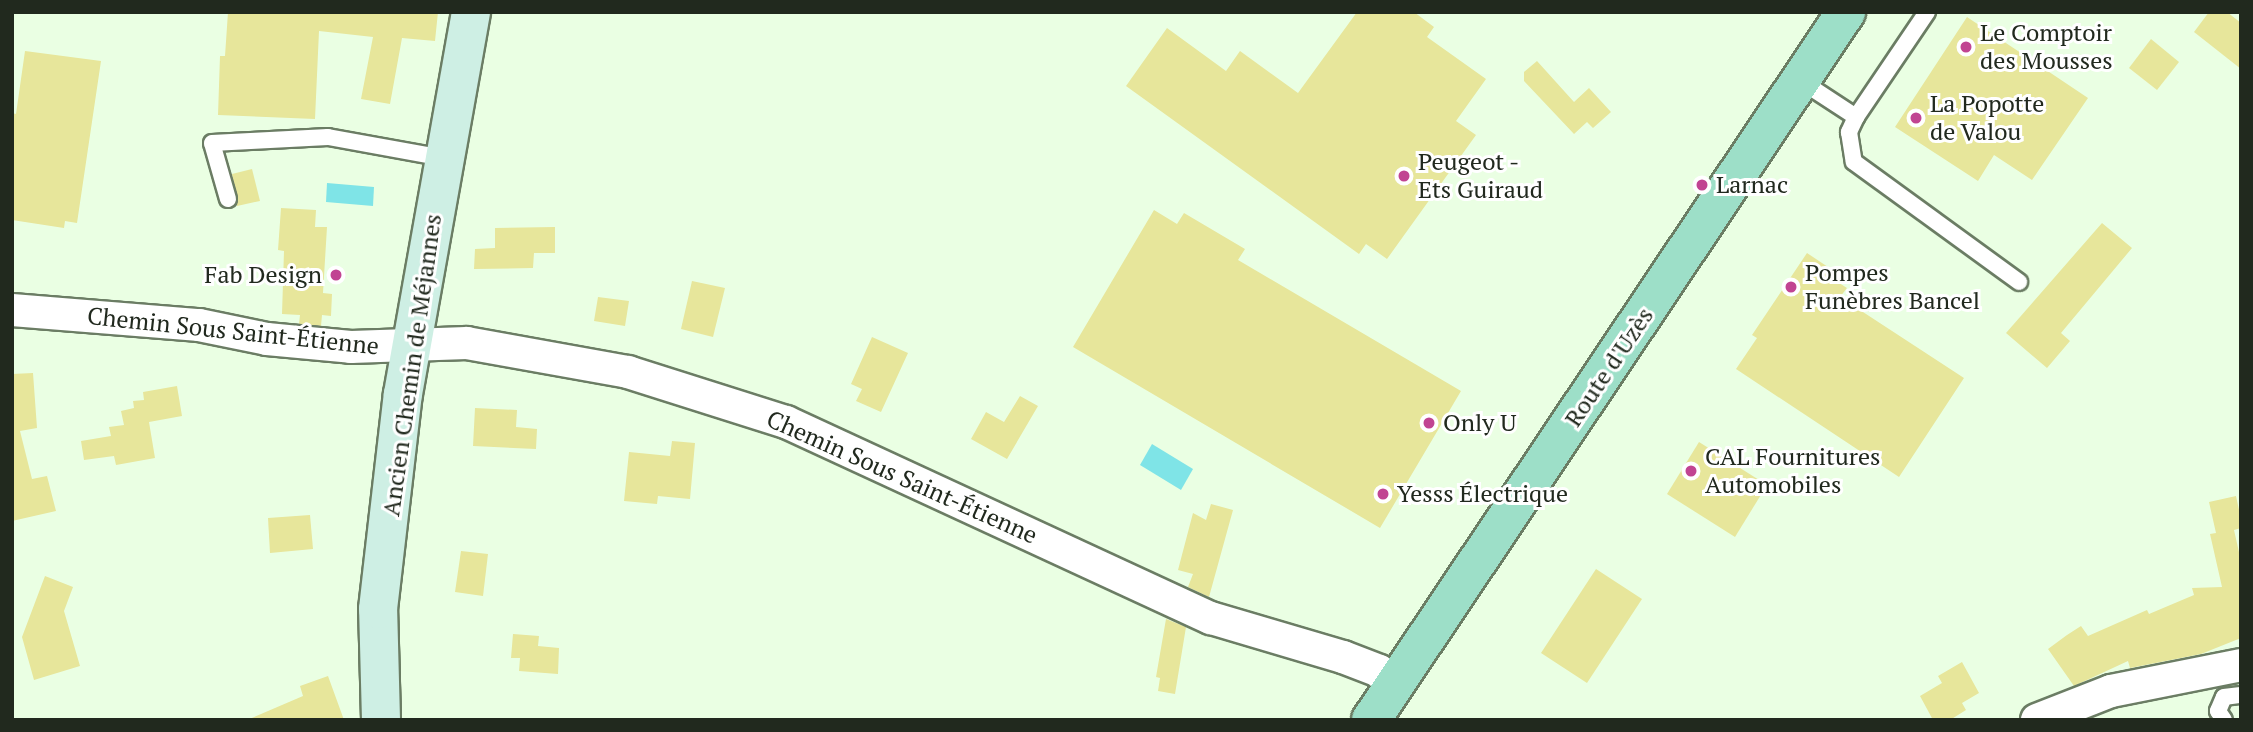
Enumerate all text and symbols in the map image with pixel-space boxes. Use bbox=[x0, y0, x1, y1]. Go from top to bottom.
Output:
place label: Le Comptoir des Mousses bbox=[1980, 19, 2113, 75]
marker: Le Comptoir des Mousses bbox=[1958, 39, 1974, 55]
place label: La Popotte de Valou bbox=[1930, 90, 2044, 146]
marker: La Popotte de Valou bbox=[1908, 110, 1924, 126]
place label: Peugeot - Ets Guiraud bbox=[1418, 148, 1543, 204]
marker: Peugeot - Ets Guiraud bbox=[1396, 168, 1412, 184]
place label: Larnac bbox=[1716, 171, 1788, 199]
marker: Larnac bbox=[1694, 177, 1710, 193]
street label: Ancien Chemin de Méjannes bbox=[377, 212, 447, 518]
place label: Pompes Funèbres Bancel bbox=[1805, 259, 1980, 315]
place label: Fab Design bbox=[204, 261, 322, 289]
marker: Fab Design bbox=[328, 267, 344, 283]
marker: Pompes Funèbres Bancel bbox=[1783, 279, 1799, 295]
street label: Chemin Sous Saint-Étienne bbox=[86, 301, 380, 361]
street label: Route d'Uzès bbox=[1559, 302, 1659, 432]
street label: Chemin Sous Saint-Étienne bbox=[762, 404, 1042, 550]
place label: Only U bbox=[1443, 409, 1516, 437]
marker: Only U bbox=[1421, 415, 1437, 431]
place label: CAL Fournitures Automobiles bbox=[1705, 443, 1880, 499]
marker: CAL Fournitures Automobiles bbox=[1683, 463, 1699, 479]
place label: Yesss Électrique bbox=[1397, 480, 1568, 508]
marker: Yesss Électrique bbox=[1375, 486, 1391, 502]

